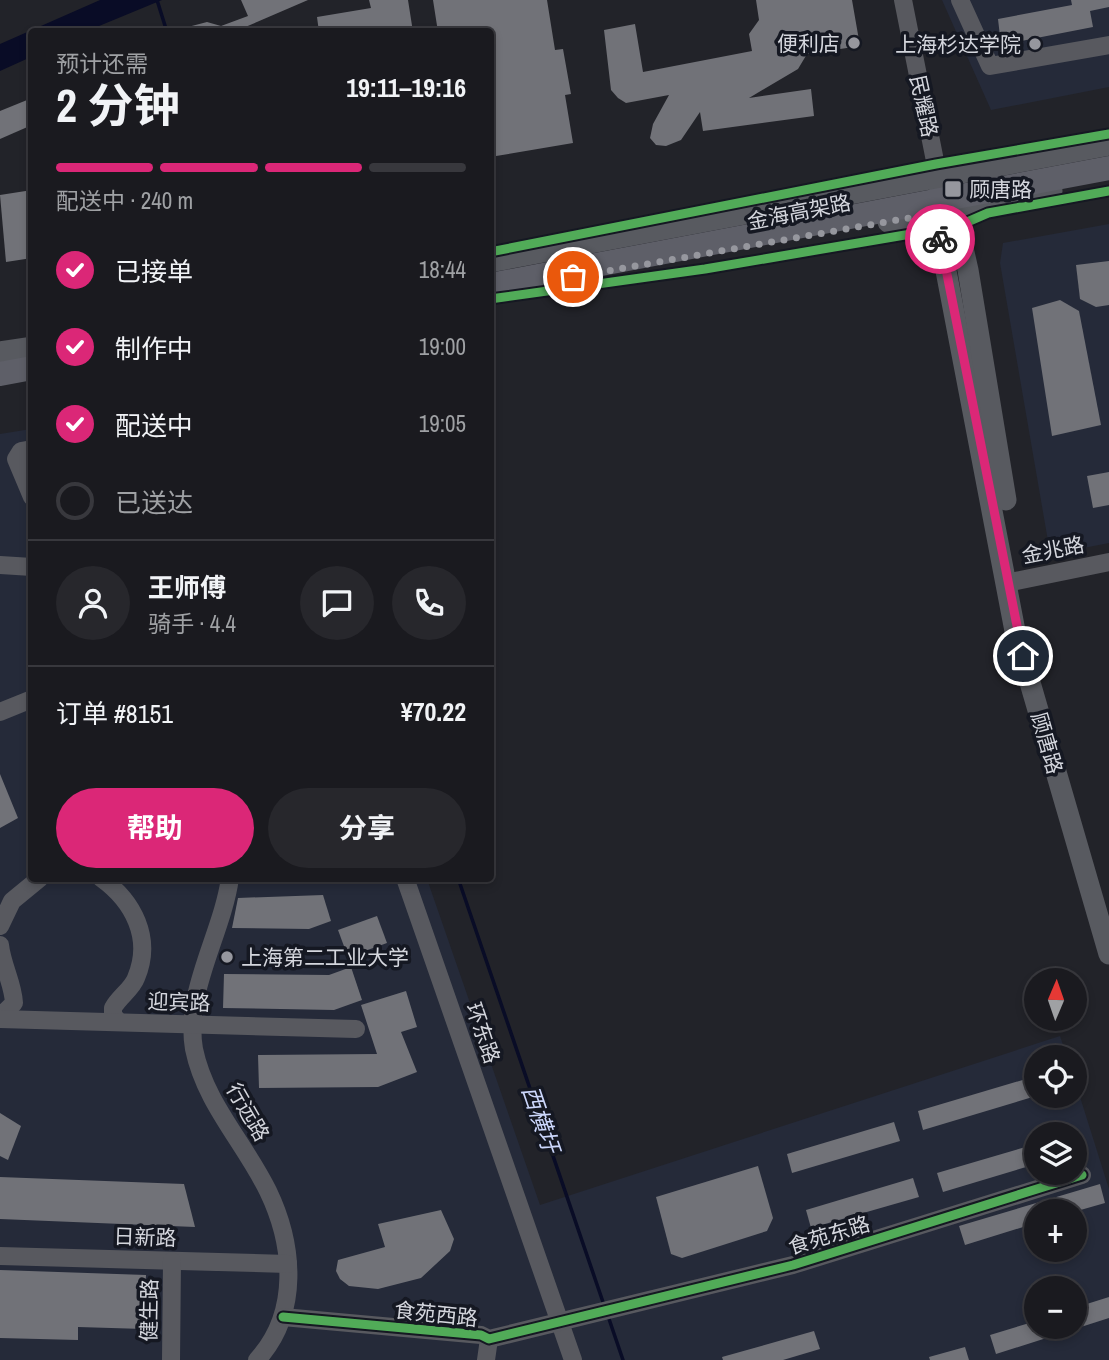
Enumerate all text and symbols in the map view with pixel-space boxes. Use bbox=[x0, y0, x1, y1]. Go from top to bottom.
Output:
place label: 便利店 bbox=[777, 29, 840, 58]
place label: 上海杉达学院 bbox=[895, 30, 1021, 59]
marker: 便利店 bbox=[846, 35, 862, 51]
marker: 上海杉达学院 bbox=[1027, 36, 1043, 52]
text: 预计还需 bbox=[56, 48, 148, 79]
text: 19:11–19:16 bbox=[346, 70, 466, 105]
street label: 民耀路 bbox=[903, 72, 945, 140]
text: 2 分钟 bbox=[56, 74, 179, 136]
place label: 顾唐路 bbox=[969, 175, 1032, 204]
marker: 顾唐路 bbox=[943, 179, 963, 199]
text: 配送中 · 240 m bbox=[56, 185, 193, 216]
street label: 金海高架路 bbox=[745, 188, 853, 236]
courier bbox=[905, 204, 975, 274]
icon: bike bbox=[921, 220, 959, 258]
pin bbox=[543, 247, 603, 307]
icon: check bbox=[56, 251, 94, 289]
text: 已接单 bbox=[115, 254, 193, 289]
text: 18:44 bbox=[419, 254, 466, 285]
icon: bag bbox=[554, 258, 592, 296]
icon: check bbox=[56, 328, 94, 366]
text: 制作中 bbox=[115, 331, 193, 366]
text: 19:00 bbox=[419, 331, 466, 362]
icon: check bbox=[56, 405, 94, 443]
text: 配送中 bbox=[115, 408, 193, 443]
text: 19:05 bbox=[419, 408, 466, 439]
text: 已送达 bbox=[115, 485, 193, 520]
street label: 金兆路 bbox=[1019, 530, 1087, 570]
button: person bbox=[56, 566, 130, 640]
button: chat bbox=[300, 566, 374, 640]
button: phone bbox=[392, 566, 466, 640]
text: 王师傅 bbox=[148, 570, 226, 605]
text: 骑手 · 4.4 bbox=[148, 608, 236, 639]
pin bbox=[993, 626, 1053, 686]
icon: home bbox=[1004, 637, 1042, 675]
text: ¥70.22 bbox=[401, 694, 466, 729]
text: 订单 #8151 bbox=[56, 696, 173, 731]
street label: 顾唐路 bbox=[1024, 709, 1070, 777]
button: 帮助 bbox=[56, 788, 254, 868]
button: 分享 bbox=[268, 788, 466, 868]
place label: 上海第二工业大学 bbox=[241, 943, 409, 972]
marker: 上海第二工业大学 bbox=[219, 949, 235, 965]
north arrow bbox=[1024, 968, 1087, 1031]
map controls bbox=[1024, 968, 1087, 1339]
street label: 迎宾路 bbox=[147, 986, 211, 1018]
street label: 环东路 bbox=[459, 998, 507, 1068]
button: locate bbox=[1024, 1045, 1087, 1108]
street label: 行远路 bbox=[220, 1077, 276, 1147]
water label: 西横圩 bbox=[515, 1081, 568, 1160]
button: layers bbox=[1024, 1122, 1087, 1185]
button: + bbox=[1024, 1199, 1087, 1262]
street label: 食苑东路 bbox=[785, 1209, 873, 1261]
street label: 日新路 bbox=[113, 1221, 177, 1253]
button: − bbox=[1024, 1276, 1087, 1339]
street label: 健生路 bbox=[134, 1278, 164, 1342]
street label: 食苑西路 bbox=[393, 1295, 479, 1333]

